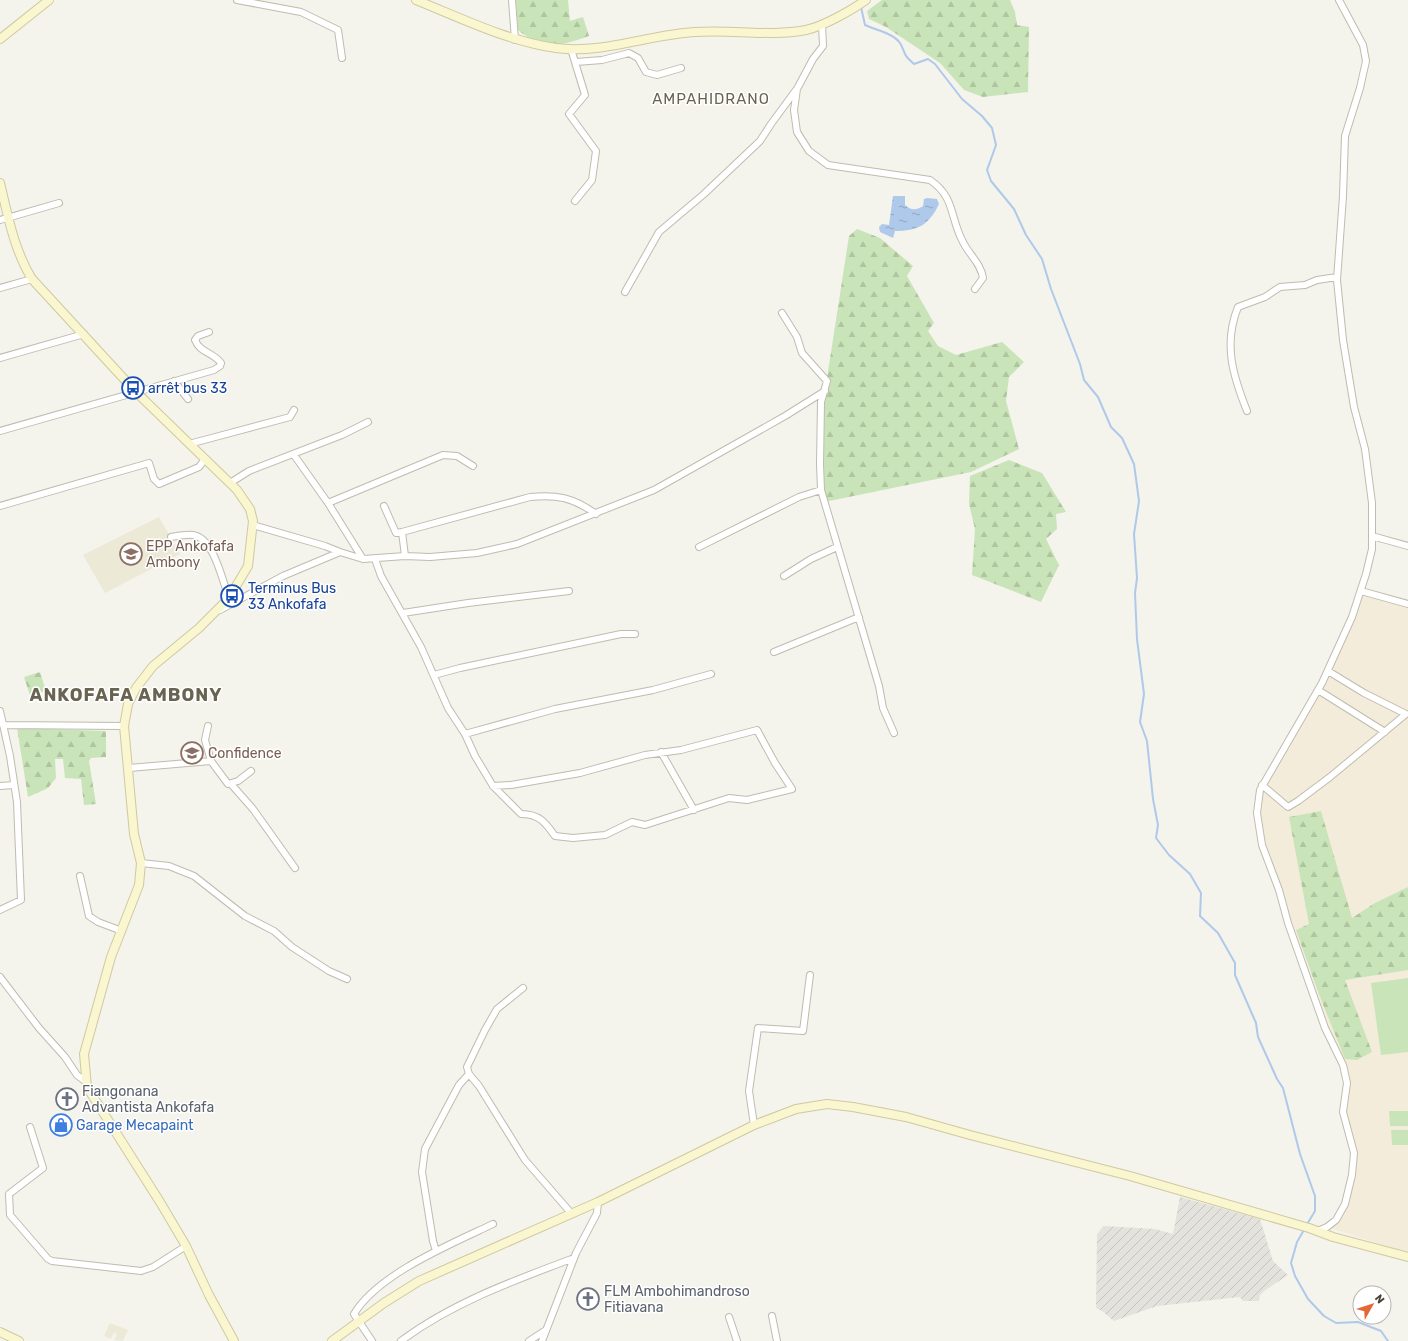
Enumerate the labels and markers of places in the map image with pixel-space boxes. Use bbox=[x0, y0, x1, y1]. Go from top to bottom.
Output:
bus stop icon: arrêt bus 33 bbox=[120, 375, 146, 401]
place label: arrêt bus 33 bbox=[148, 380, 227, 397]
place label: EPP Ankofafa Ambony bbox=[146, 538, 234, 571]
school or university icon: EPP Ankofafa Ambony bbox=[118, 541, 144, 567]
place label: Terminus Bus 33 Ankofafa bbox=[248, 580, 336, 613]
bus stop icon: Terminus Bus 33 Ankofafa bbox=[219, 583, 245, 609]
school or university icon: Confidence bbox=[179, 740, 205, 766]
place label: Confidence bbox=[208, 745, 282, 762]
place label: Fiangonana Advantista Ankofafa bbox=[82, 1083, 214, 1116]
church icon: Fiangonana Advantista Ankofafa bbox=[54, 1086, 80, 1112]
shop icon: Garage Mecapaint bbox=[48, 1112, 74, 1138]
place label: Garage Mecapaint bbox=[76, 1117, 194, 1134]
place label: FLM Ambohimandroso Fitiavana bbox=[604, 1283, 750, 1316]
church icon: FLM Ambohimandroso Fitiavana bbox=[575, 1286, 601, 1312]

